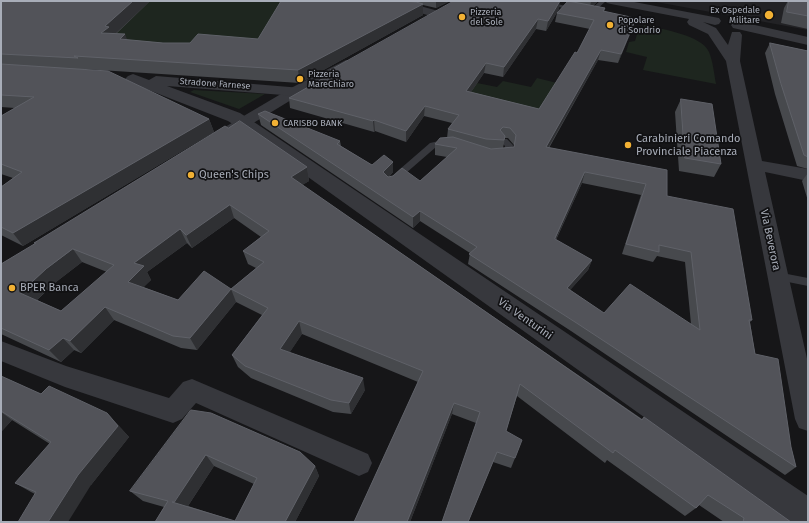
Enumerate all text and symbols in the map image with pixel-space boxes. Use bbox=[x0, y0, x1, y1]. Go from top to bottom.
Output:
place label: Ex Ospedale Militare bbox=[710, 5, 760, 26]
place label: Pizzeria del Sole bbox=[470, 7, 503, 28]
marker: Ex Ospedale Militare bbox=[763, 9, 775, 21]
marker: Pizzeria del Sole bbox=[457, 12, 467, 22]
place label: Popolare di Sondrio bbox=[618, 15, 660, 36]
marker: Popolare di Sondrio bbox=[605, 20, 615, 30]
place label: Pizzeria MareChiaro bbox=[308, 69, 354, 90]
marker: Pizzeria MareChiaro bbox=[295, 74, 305, 84]
street label: Stradone Farnese bbox=[179, 76, 251, 92]
marker: CARISBO BANK bbox=[270, 118, 280, 128]
place label: CARISBO BANK bbox=[283, 118, 342, 128]
place label: Carabinieri Comando Provinciale Piacenza bbox=[636, 132, 741, 158]
marker: Carabinieri Comando Provinciale Piacenza bbox=[623, 140, 633, 150]
place label: Queen's Chips bbox=[199, 168, 269, 182]
marker: Queen's Chips bbox=[186, 170, 196, 180]
street label: Via Beverora bbox=[757, 208, 783, 272]
place label: BPER Banca bbox=[20, 281, 79, 295]
marker: BPER Banca bbox=[7, 283, 17, 293]
street label: Via Venturini bbox=[495, 295, 555, 343]

